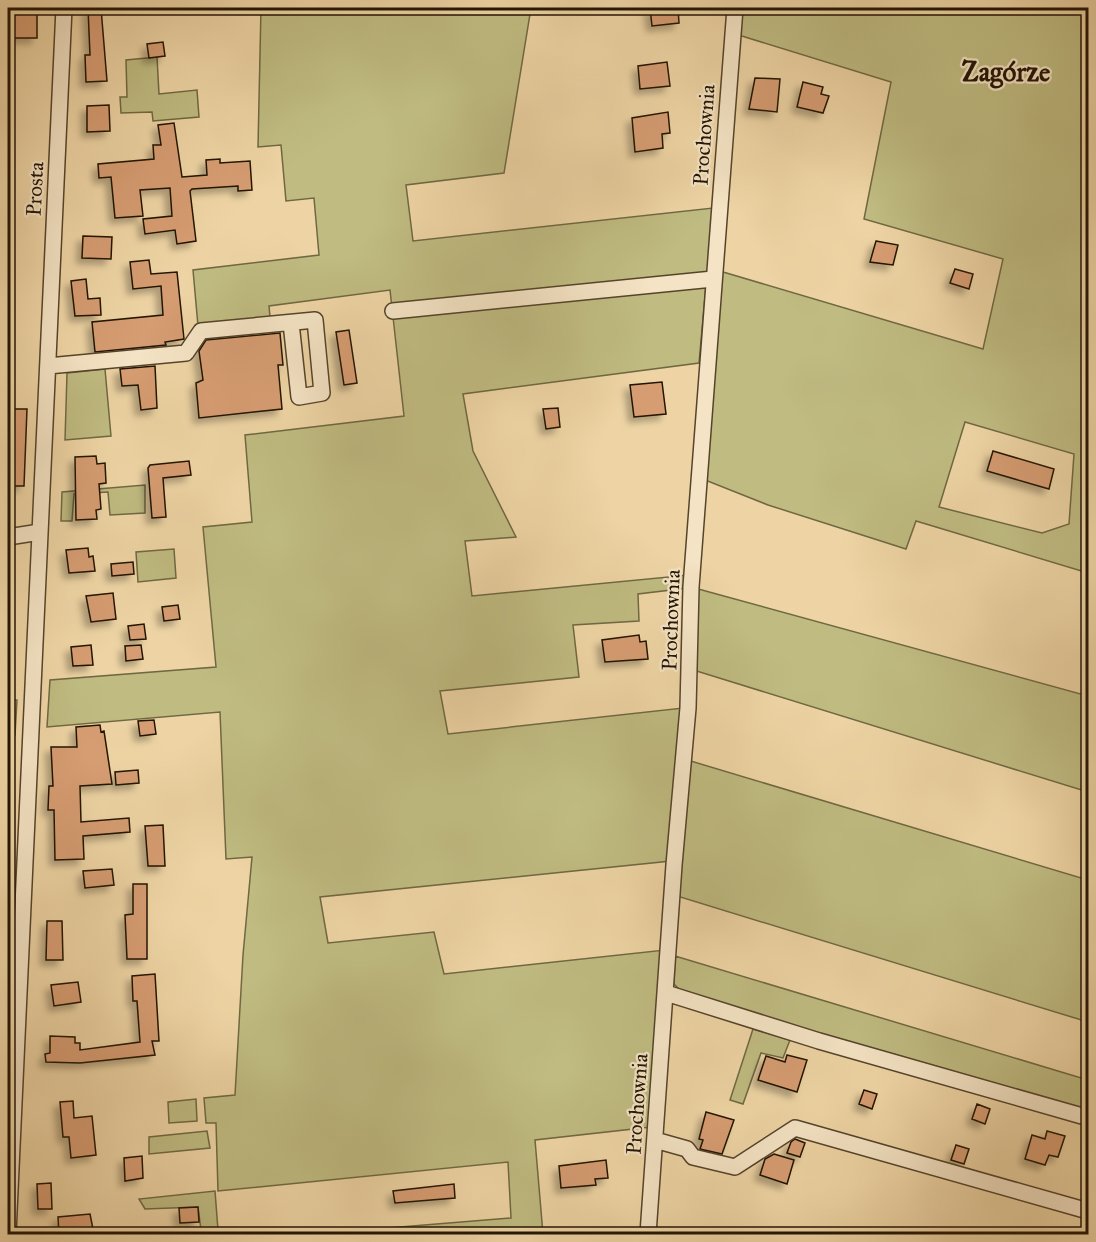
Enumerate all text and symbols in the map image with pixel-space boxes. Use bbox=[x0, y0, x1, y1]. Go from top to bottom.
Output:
district label: Zagórze bbox=[962, 55, 1050, 89]
street label: Prochownia bbox=[687, 83, 721, 186]
street label: Prosta bbox=[21, 161, 49, 217]
street label: Prochownia bbox=[656, 569, 686, 671]
street label: Prochownia bbox=[620, 1052, 654, 1155]

